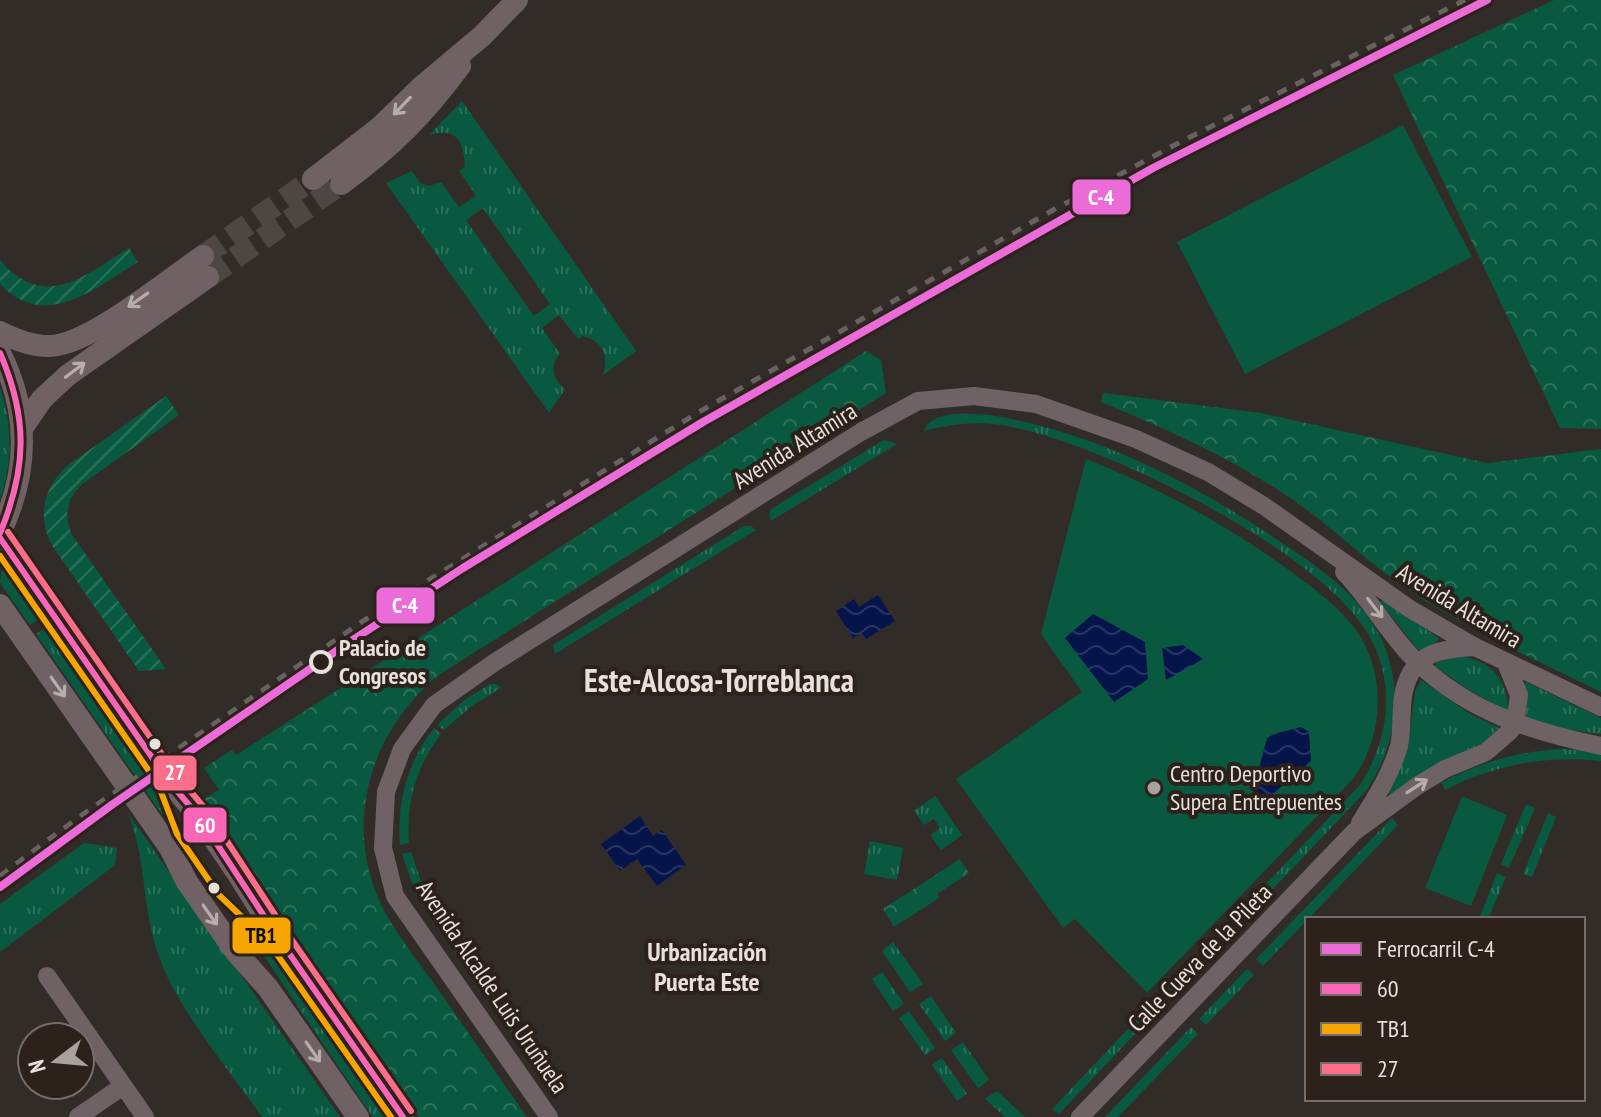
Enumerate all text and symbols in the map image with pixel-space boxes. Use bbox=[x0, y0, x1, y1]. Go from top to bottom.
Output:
one-way arrow bbox=[392, 96, 411, 116]
line badge: C-4 bbox=[1071, 178, 1132, 216]
text: C-4 bbox=[1088, 183, 1114, 211]
one-way arrow bbox=[128, 292, 150, 308]
one-way arrow bbox=[64, 362, 85, 379]
street label: Avenida Altamira bbox=[727, 395, 862, 496]
street label: Avenida Altamira bbox=[1391, 556, 1527, 655]
line badge: C-4 bbox=[375, 586, 436, 625]
text: C-4 bbox=[392, 591, 418, 619]
one-way arrow bbox=[1366, 597, 1383, 618]
place label: Palacio de Congresos bbox=[339, 632, 426, 691]
marker: Palacio de Congresos bbox=[310, 651, 332, 673]
district label: Este-Alcosa-Torreblanca bbox=[584, 659, 854, 701]
one-way arrow bbox=[50, 676, 66, 698]
unlabelled marker bbox=[147, 736, 163, 752]
line badge: 27 bbox=[152, 754, 198, 792]
text: 27 bbox=[164, 758, 186, 786]
place label: Centro Deportivo Supera Entrepuentes bbox=[1170, 758, 1342, 817]
one-way arrow bbox=[1406, 778, 1428, 795]
marker: Centro Deportivo Supera Entrepuentes bbox=[1145, 779, 1163, 797]
line badge: 60 bbox=[182, 806, 228, 844]
text: 60 bbox=[194, 811, 216, 839]
street label: Avenida Alcalde Luis Uruñuela bbox=[410, 874, 575, 1099]
street label: Calle Cueva de la Pileta bbox=[1121, 877, 1278, 1038]
unlabelled marker bbox=[206, 880, 222, 896]
one-way arrow bbox=[202, 903, 218, 925]
line badge: TB1 bbox=[231, 916, 292, 955]
legend bbox=[1305, 917, 1585, 1101]
text: TB1 bbox=[245, 921, 277, 949]
text: Ferrocarril C-4 bbox=[1377, 933, 1495, 964]
district label: Urbanización Puerta Este bbox=[647, 935, 767, 998]
text: 60 bbox=[1377, 973, 1399, 1004]
text: TB1 bbox=[1377, 1013, 1410, 1044]
north arrow bbox=[16, 1021, 96, 1101]
one-way arrow bbox=[305, 1040, 321, 1062]
text: 27 bbox=[1377, 1053, 1399, 1084]
text: N bbox=[22, 1057, 52, 1076]

